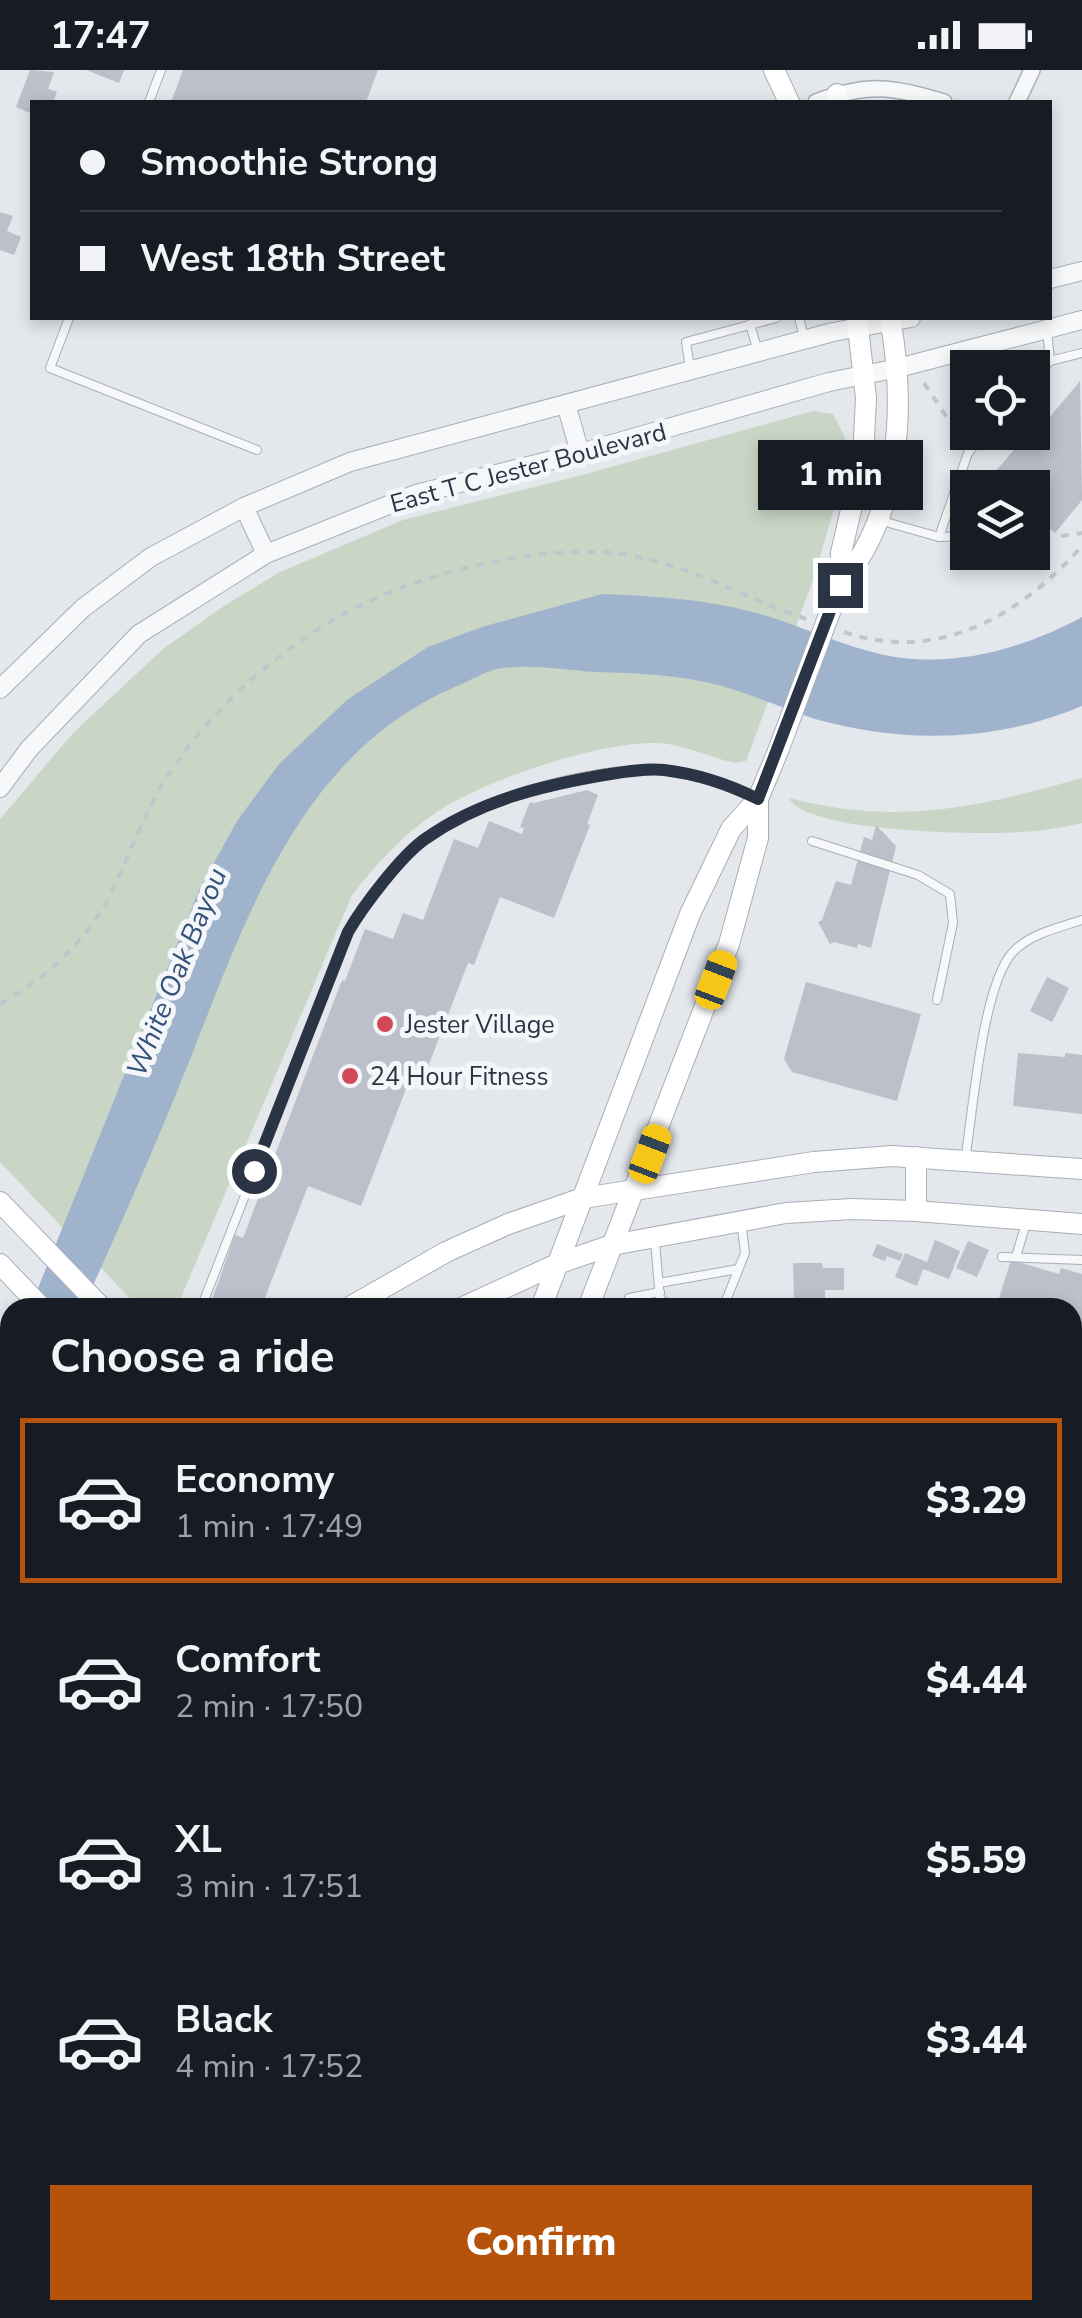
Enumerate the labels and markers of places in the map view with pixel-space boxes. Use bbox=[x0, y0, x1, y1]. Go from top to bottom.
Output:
place label: Jester Village bbox=[404, 1008, 555, 1042]
marker: Jester Village bbox=[374, 1013, 396, 1035]
place label: 24 Hour Fitness bbox=[370, 1060, 549, 1094]
marker: 24 Hour Fitness bbox=[339, 1065, 361, 1087]

